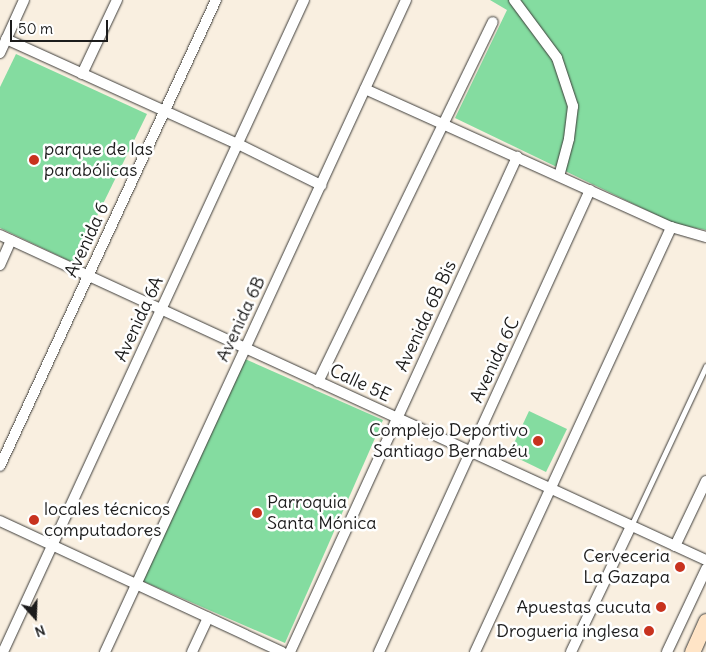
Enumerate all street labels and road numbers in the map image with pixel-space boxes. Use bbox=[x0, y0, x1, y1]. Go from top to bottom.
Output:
street label: Avenida 6 bbox=[60, 199, 114, 281]
street label: Avenida 6B Bis bbox=[391, 257, 461, 375]
street label: Avenida 6A bbox=[110, 273, 168, 365]
street label: Avenida 6B bbox=[212, 273, 270, 365]
street label: Avenida 6C bbox=[466, 314, 524, 406]
street label: Calle 5E bbox=[326, 359, 394, 407]

